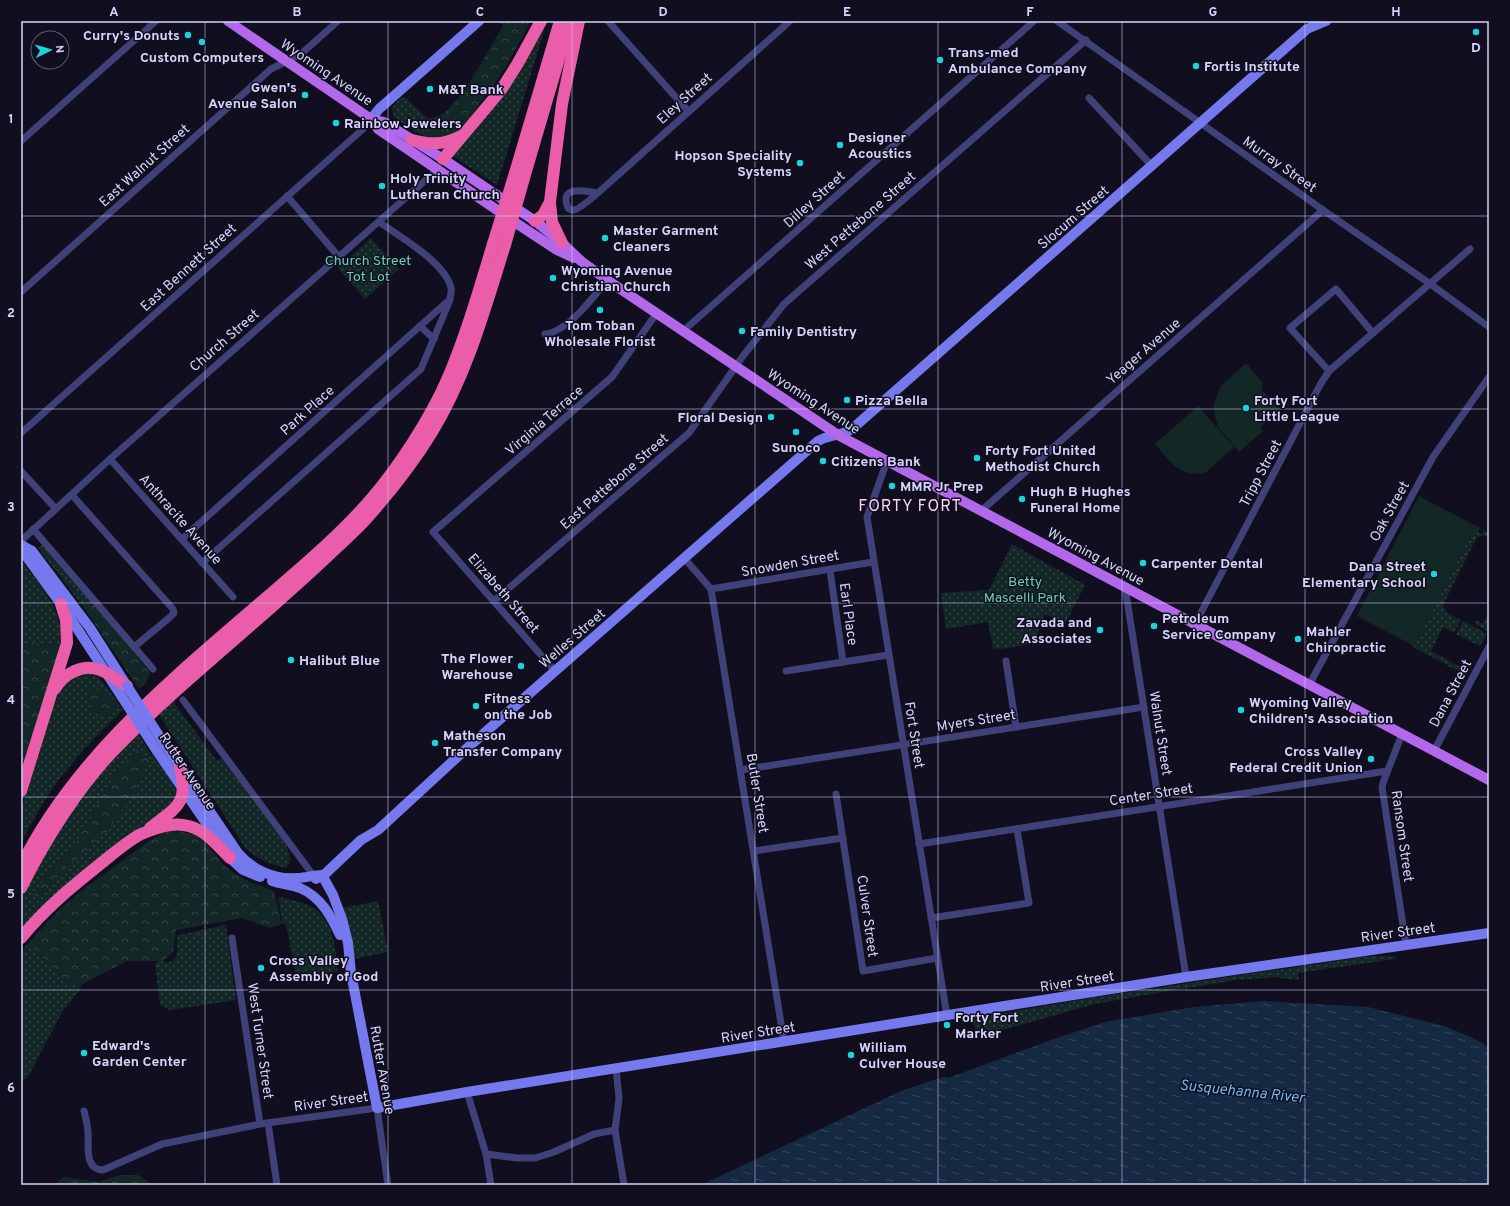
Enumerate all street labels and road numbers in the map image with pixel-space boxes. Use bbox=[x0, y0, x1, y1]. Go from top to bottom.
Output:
street label: Wyoming Avenue bbox=[277, 36, 376, 110]
street label: Eley Street bbox=[654, 70, 716, 128]
street label: East Walnut Street bbox=[96, 121, 194, 211]
street label: Murray Street bbox=[1239, 133, 1319, 197]
street label: Dilley Street bbox=[781, 168, 849, 232]
street label: West Pettebone Street bbox=[802, 168, 920, 274]
street label: Slocum Street bbox=[1035, 183, 1113, 254]
street label: East Bennett Street bbox=[137, 221, 241, 316]
street label: Church Street bbox=[187, 306, 263, 376]
street label: Yeager Avenue bbox=[1103, 315, 1185, 389]
street label: Wyoming Avenue bbox=[763, 366, 863, 439]
street label: Park Place bbox=[277, 382, 339, 440]
street label: Virginia Terrace bbox=[502, 383, 588, 460]
street label: East Pettebone Street bbox=[557, 430, 673, 534]
street label: Tripp Street bbox=[1237, 437, 1286, 510]
street label: Anthracite Avenue bbox=[135, 471, 225, 569]
street label: Oak Street bbox=[1367, 478, 1414, 545]
street label: Wyoming Avenue bbox=[1044, 525, 1147, 590]
street label: Snowden Street bbox=[740, 547, 841, 581]
street label: Elizabeth Street bbox=[464, 551, 542, 637]
street label: Earl Place bbox=[835, 582, 860, 647]
street label: Welles Street bbox=[536, 606, 610, 672]
street label: Dana Street bbox=[1426, 657, 1476, 730]
street label: Walnut Street bbox=[1144, 690, 1175, 777]
street label: Fort Street bbox=[900, 701, 927, 770]
street label: Myers Street bbox=[935, 707, 1017, 736]
street label: Rutter Avenue bbox=[155, 730, 219, 814]
street label: Butler Street bbox=[742, 752, 771, 834]
street label: Center Street bbox=[1108, 780, 1194, 810]
street label: Ransom Street bbox=[1387, 789, 1416, 883]
street label: Culver Street bbox=[852, 874, 881, 958]
street label: River Street bbox=[1360, 920, 1436, 947]
street label: River Street bbox=[1039, 968, 1116, 997]
street label: West Turner Street bbox=[243, 982, 276, 1100]
street label: River Street bbox=[720, 1019, 797, 1048]
street label: Rutter Avenue bbox=[365, 1025, 398, 1116]
street label: River Street bbox=[293, 1089, 369, 1116]

